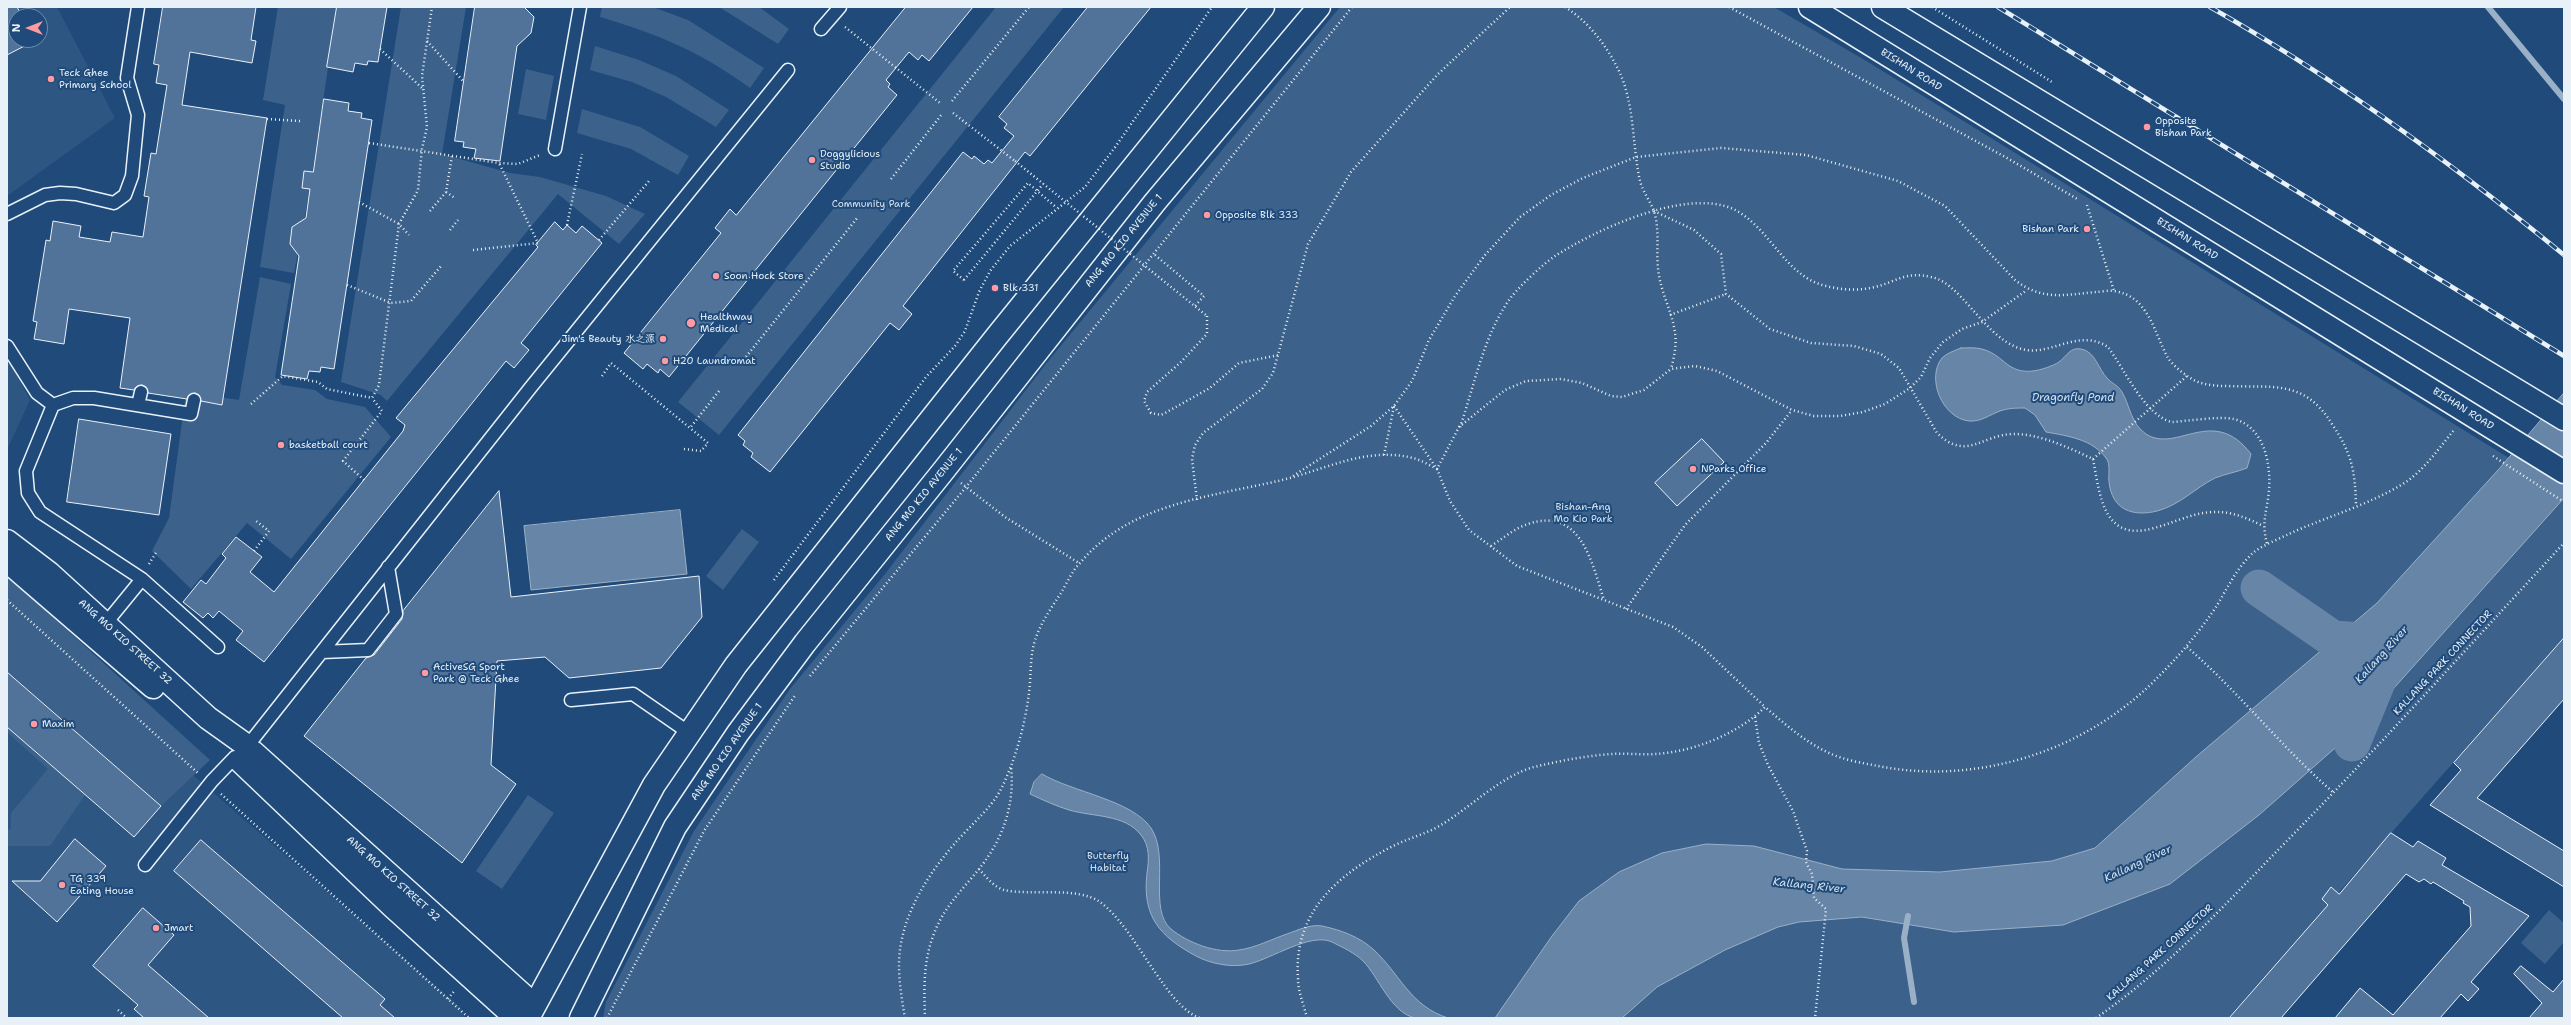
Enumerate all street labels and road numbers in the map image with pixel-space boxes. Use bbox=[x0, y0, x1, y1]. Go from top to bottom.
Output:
street label: BISHAN ROAD bbox=[1878, 46, 1944, 94]
street label: ANG MO KIO AVENUE 1 bbox=[1083, 192, 1165, 290]
street label: BISHAN ROAD bbox=[2154, 215, 2220, 263]
street label: BISHAN ROAD bbox=[2430, 385, 2496, 433]
street label: ANG MO KIO AVENUE 1 bbox=[883, 446, 965, 544]
street label: ANG MO KIO STREET 32 bbox=[76, 597, 174, 687]
street label: KALLANG PARK CONNECTOR bbox=[2391, 608, 2495, 718]
street label: ANG MO KIO AVENUE 1 bbox=[689, 701, 765, 803]
street label: ANG MO KIO STREET 32 bbox=[344, 834, 442, 924]
street label: KALLANG PARK CONNECTOR bbox=[2104, 902, 2216, 1004]

